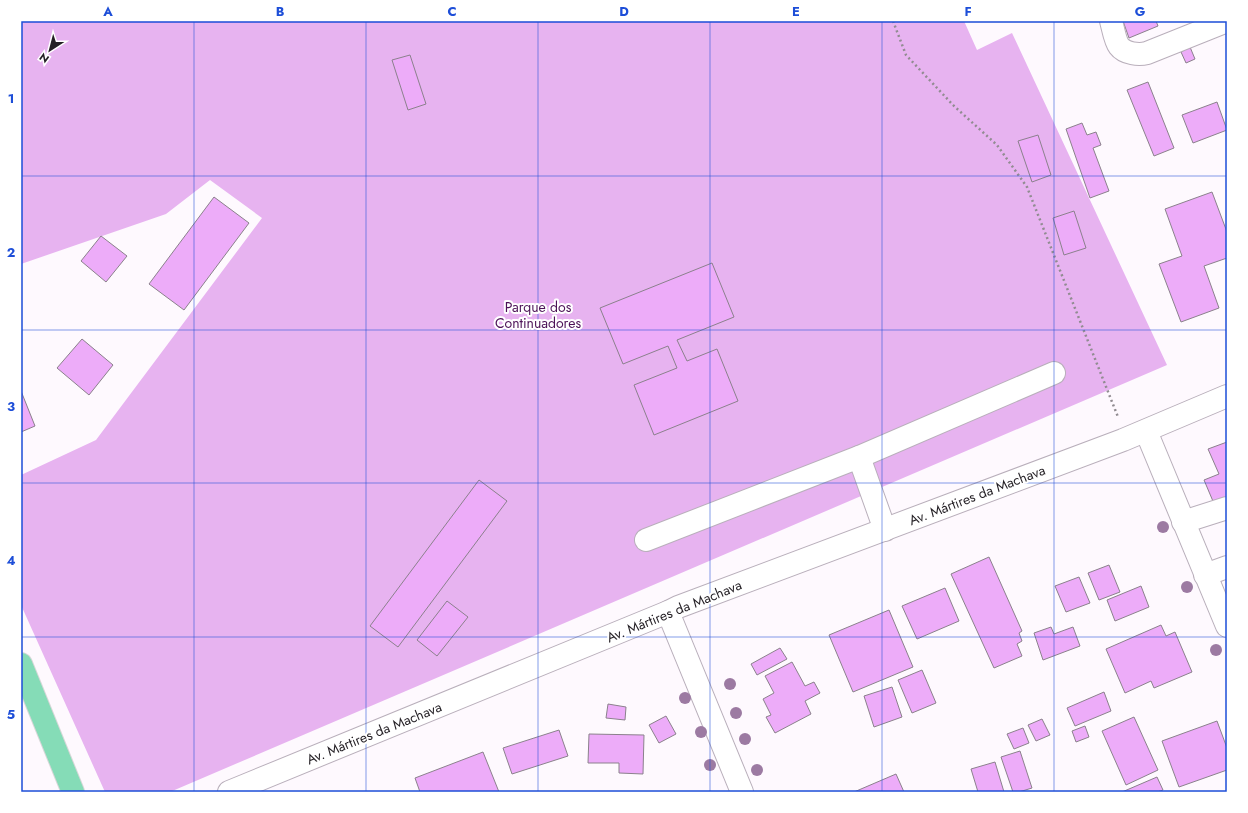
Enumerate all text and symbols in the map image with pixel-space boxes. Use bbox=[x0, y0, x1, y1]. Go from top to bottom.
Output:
text: A bbox=[102, 2, 113, 21]
text: B bbox=[276, 2, 285, 21]
text: C bbox=[447, 2, 457, 21]
text: D bbox=[619, 2, 629, 21]
text: E bbox=[792, 2, 800, 21]
text: F bbox=[964, 2, 972, 21]
text: G bbox=[1135, 2, 1146, 21]
north arrow bbox=[30, 30, 70, 70]
text: N bbox=[36, 49, 52, 67]
text: 1 bbox=[8, 89, 14, 108]
text: 2 bbox=[7, 243, 15, 262]
park label: Parque dos Continuadores bbox=[495, 297, 581, 333]
text: 3 bbox=[7, 397, 15, 416]
street label: Av. Mártires da Machava bbox=[906, 460, 1048, 530]
text: 4 bbox=[6, 551, 16, 570]
street label: Av. Mártires da Machava bbox=[603, 575, 745, 647]
street label: Av. Mártires da Machava bbox=[303, 697, 445, 769]
text: 5 bbox=[7, 705, 15, 724]

